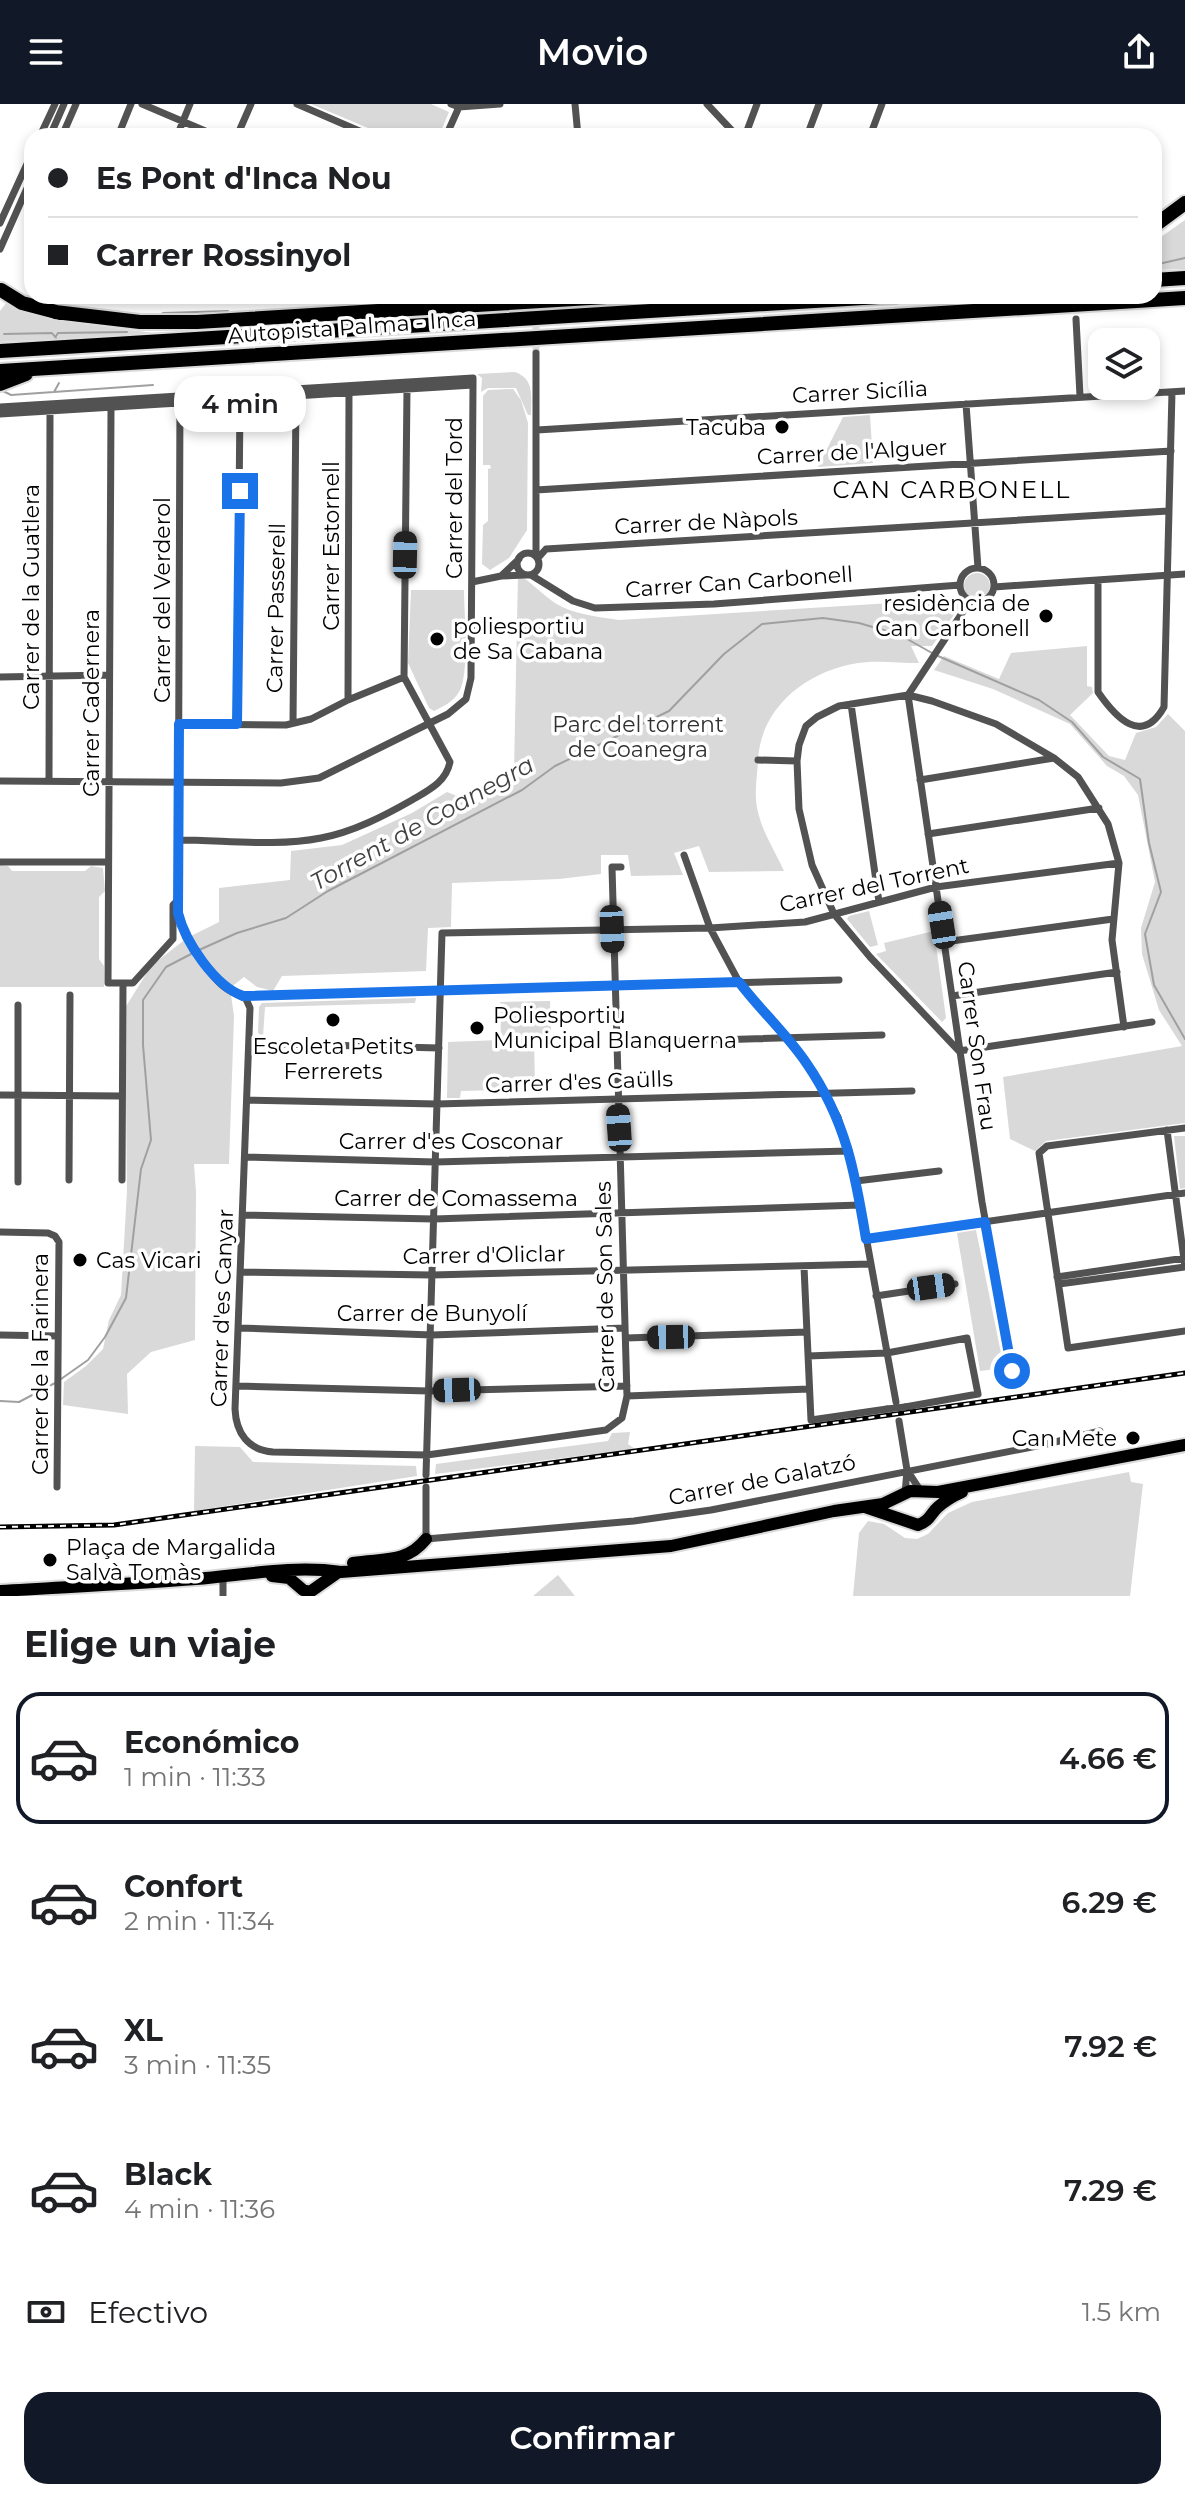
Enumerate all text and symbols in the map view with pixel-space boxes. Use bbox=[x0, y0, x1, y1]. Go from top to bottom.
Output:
icon: menu bbox=[24, 30, 68, 74]
text: Movio bbox=[537, 30, 648, 74]
icon: share bbox=[1117, 30, 1161, 74]
text: Es Pont d'Inca Nou bbox=[96, 160, 392, 197]
text: Carrer Rossinyol bbox=[96, 237, 351, 274]
street label: Autopista Palma - Inca bbox=[227, 305, 477, 349]
map controls bbox=[1088, 328, 1160, 400]
button: layers bbox=[1088, 328, 1160, 400]
callout: 4 min bbox=[174, 375, 306, 431]
street label: Carrer Sicília bbox=[791, 375, 929, 409]
text: 4 min bbox=[201, 388, 279, 420]
place label: Tacuba bbox=[686, 414, 766, 441]
street label: Carrer del Tord bbox=[441, 417, 468, 579]
marker: Tacuba bbox=[773, 418, 791, 436]
street label: Carrer de l'Alguer bbox=[756, 434, 948, 470]
street label: Carrer Estornell bbox=[318, 461, 345, 631]
route end bbox=[222, 473, 258, 509]
district label: CAN CARBONELL bbox=[833, 475, 1071, 504]
street label: Carrer de la Guatlera bbox=[18, 484, 45, 710]
street label: Carrer del Verderol bbox=[149, 497, 176, 703]
street label: Carrer de Nàpols bbox=[614, 504, 799, 540]
street label: Carrer Passerell bbox=[261, 523, 291, 693]
car bbox=[393, 531, 417, 579]
street label: Carrer Can Carbonell bbox=[624, 561, 854, 603]
place label: residència de Can Carbonell bbox=[875, 590, 1030, 642]
marker: residència de Can Carbonell bbox=[1037, 607, 1055, 625]
street label: Carrer Cadernera bbox=[78, 609, 105, 797]
place label: poliesportiu de Sa Cabana bbox=[453, 613, 603, 665]
marker: poliesportiu de Sa Cabana bbox=[428, 630, 446, 648]
park label: Parc del torrent de Coanegra bbox=[552, 711, 724, 763]
water label: Torrent de Coanegra bbox=[305, 750, 539, 896]
street label: Carrer del Torrent bbox=[777, 852, 971, 918]
car bbox=[926, 899, 958, 951]
car bbox=[599, 905, 625, 953]
street label: Carrer Son Frau bbox=[952, 960, 1002, 1132]
place label: Poliesportiu Municipal Blanquerna bbox=[493, 1002, 737, 1054]
marker: Escoleta Petits Ferrerets bbox=[324, 1011, 342, 1029]
marker: Poliesportiu Municipal Blanquerna bbox=[468, 1019, 486, 1037]
place label: Escoleta Petits Ferrerets bbox=[253, 1033, 414, 1085]
street label: Carrer d'es Caülls bbox=[485, 1065, 674, 1099]
car bbox=[605, 1103, 633, 1153]
street label: Carrer d'es Cosconar bbox=[339, 1128, 563, 1155]
street label: Carrer de Son Sales bbox=[590, 1181, 620, 1393]
street label: Carrer de Comassema bbox=[334, 1185, 578, 1212]
street label: Carrer d'es Canyar bbox=[205, 1208, 239, 1408]
street label: Carrer d'Oliclar bbox=[402, 1240, 566, 1270]
place label: Cas Vicari bbox=[96, 1247, 202, 1274]
marker: Cas Vicari bbox=[71, 1251, 89, 1269]
street label: Carrer de la Farinera bbox=[27, 1253, 54, 1475]
car bbox=[906, 1272, 956, 1302]
street label: Carrer de Bunyolí bbox=[337, 1300, 528, 1327]
car bbox=[647, 1325, 695, 1349]
route start bbox=[994, 1353, 1030, 1389]
car bbox=[433, 1377, 481, 1403]
place label: Can Mete bbox=[1012, 1425, 1117, 1452]
marker: Can Mete bbox=[1124, 1429, 1142, 1447]
street label: Carrer de Galatzó bbox=[666, 1449, 858, 1511]
place label: Plaça de Margalida Salvà Tomàs bbox=[66, 1534, 276, 1586]
marker: Plaça de Margalida Salvà Tomàs bbox=[41, 1551, 59, 1569]
text: Elige un viaje bbox=[24, 1622, 276, 1666]
icon: car bbox=[28, 1722, 100, 1794]
text: Económico bbox=[124, 1724, 299, 1761]
text: 4.66 € bbox=[1059, 1740, 1157, 1777]
text: 1 min · 11:33 bbox=[124, 1761, 266, 1793]
icon: car bbox=[28, 1866, 100, 1938]
text: Confort bbox=[124, 1868, 243, 1905]
text: 6.29 € bbox=[1062, 1884, 1157, 1921]
text: 2 min · 11:34 bbox=[124, 1905, 274, 1937]
icon: car bbox=[28, 2010, 100, 2082]
text: XL bbox=[124, 2012, 163, 2049]
text: 7.92 € bbox=[1064, 2028, 1157, 2065]
text: 3 min · 11:35 bbox=[124, 2049, 271, 2081]
icon: car bbox=[28, 2154, 100, 2226]
text: Black bbox=[124, 2156, 212, 2193]
text: 7.29 € bbox=[1064, 2172, 1157, 2209]
text: 4 min · 11:36 bbox=[124, 2193, 275, 2225]
icon: cash bbox=[24, 2290, 68, 2334]
text: Efectivo bbox=[88, 2294, 208, 2331]
text: 1.5 km bbox=[1082, 2296, 1161, 2328]
button: Confirmar bbox=[24, 2392, 1161, 2484]

